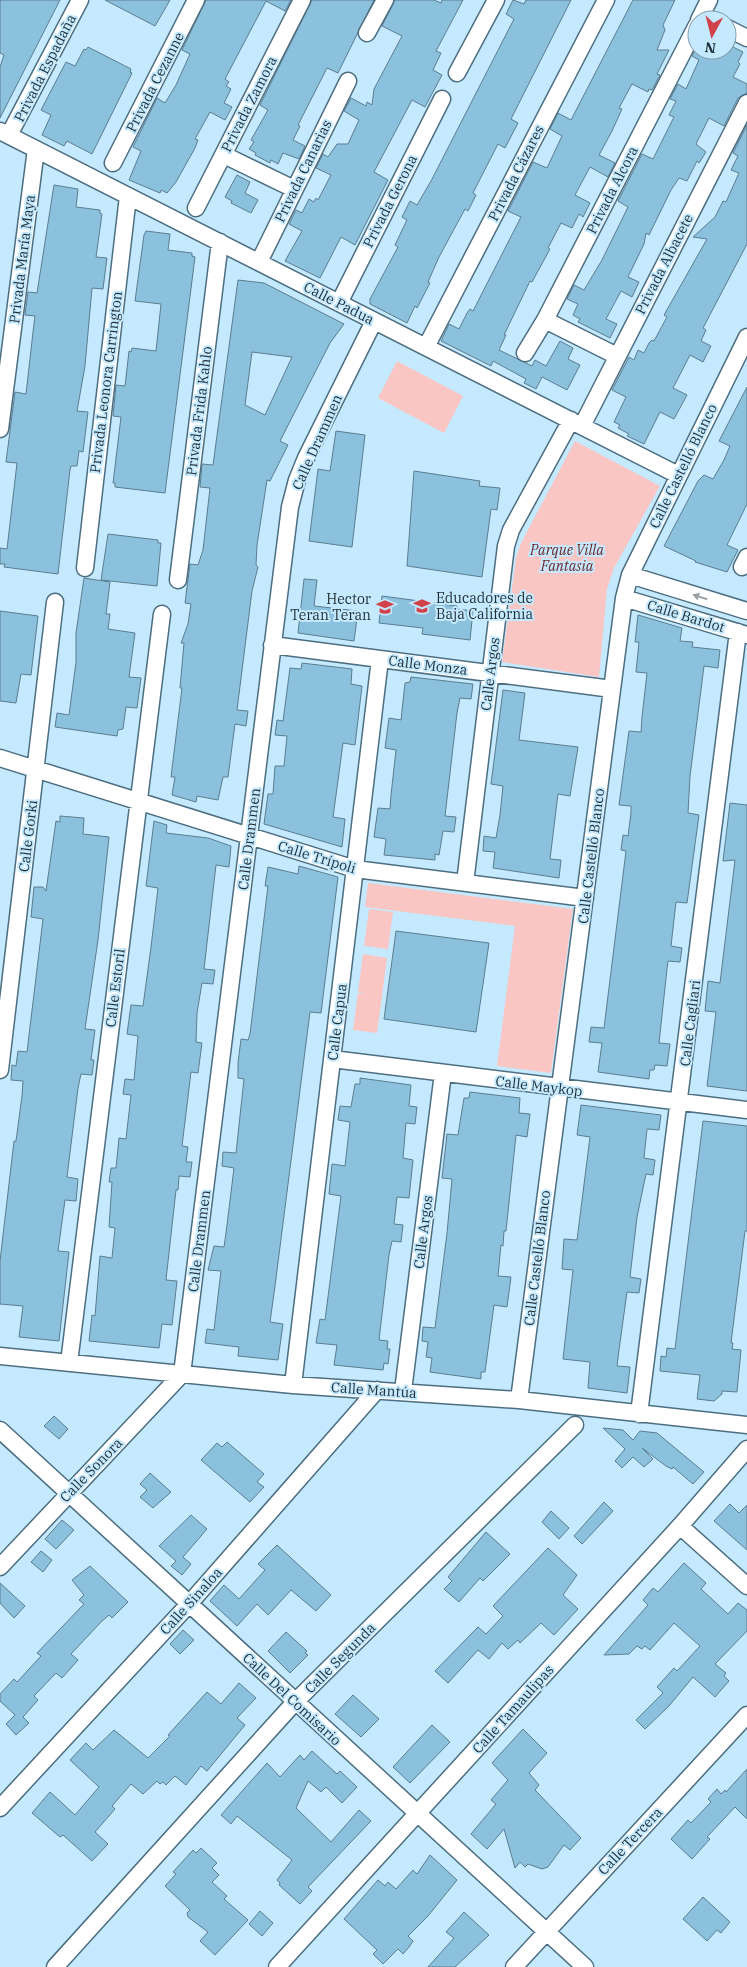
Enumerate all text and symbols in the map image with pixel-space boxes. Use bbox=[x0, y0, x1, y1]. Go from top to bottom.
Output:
north arrow bbox=[687, 10, 737, 60]
street label: Privada Espadaña bbox=[10, 11, 80, 125]
street label: Privada Cezanne bbox=[122, 29, 188, 135]
text: N bbox=[704, 38, 717, 58]
street label: Privada Zamora bbox=[217, 53, 281, 155]
street label: Privada Canarias bbox=[270, 117, 336, 225]
street label: Privada Cázares bbox=[484, 122, 548, 224]
street label: Privada Alcora bbox=[582, 143, 642, 237]
street label: Privada Gerona bbox=[359, 151, 421, 250]
street label: Privada María Maya bbox=[5, 193, 39, 324]
street label: Privada Albacete bbox=[631, 211, 697, 317]
street label: Calle Padua bbox=[301, 278, 378, 329]
street label: Privada Leonora Carrington bbox=[86, 290, 126, 474]
street label: Privada Frida Kahlo bbox=[182, 345, 216, 477]
street label: Calle Drammen bbox=[288, 391, 346, 493]
street label: Calle Castelló Blanco bbox=[645, 401, 721, 531]
park label: Parque Villa Fantasia bbox=[529, 541, 604, 575]
place label: Educadores de Baja California bbox=[436, 589, 534, 623]
place label: Hector Teran Teran bbox=[290, 590, 372, 624]
one-way arrow bbox=[693, 592, 708, 600]
school or university icon: Educadores de Baja California bbox=[412, 596, 432, 616]
street label: Calle Bardot bbox=[645, 596, 727, 636]
school or university icon: Hector Teran Teran bbox=[375, 597, 395, 617]
street label: Calle Argos bbox=[477, 636, 503, 712]
street label: Calle Monza bbox=[387, 651, 469, 679]
street label: Calle Drammen bbox=[234, 787, 264, 891]
street label: Calle Castelló Blanco bbox=[574, 787, 608, 925]
street label: Calle Gorki bbox=[15, 799, 41, 873]
street label: Calle Trípoli bbox=[276, 837, 358, 877]
street label: Calle Estoril bbox=[101, 948, 129, 1028]
street label: Calle Cagliari bbox=[676, 979, 704, 1067]
street label: Calle Capua bbox=[323, 982, 351, 1061]
street label: Calle Maykop bbox=[495, 1072, 583, 1100]
street label: Calle Drammen bbox=[184, 1189, 214, 1293]
street label: Calle Castelló Blanco bbox=[520, 1189, 554, 1327]
street label: Calle Argos bbox=[410, 1194, 436, 1270]
street label: Calle Mantúa bbox=[331, 1378, 418, 1402]
street label: Calle Sonora bbox=[56, 1434, 126, 1506]
street label: Calle Sinaloa bbox=[156, 1563, 226, 1639]
street label: Calle Segunda bbox=[301, 1619, 379, 1697]
street label: Calle Del Comisario bbox=[239, 1649, 345, 1749]
street label: Calle Tamaulipas bbox=[468, 1661, 558, 1757]
street label: Calle Tercera bbox=[594, 1803, 666, 1879]

